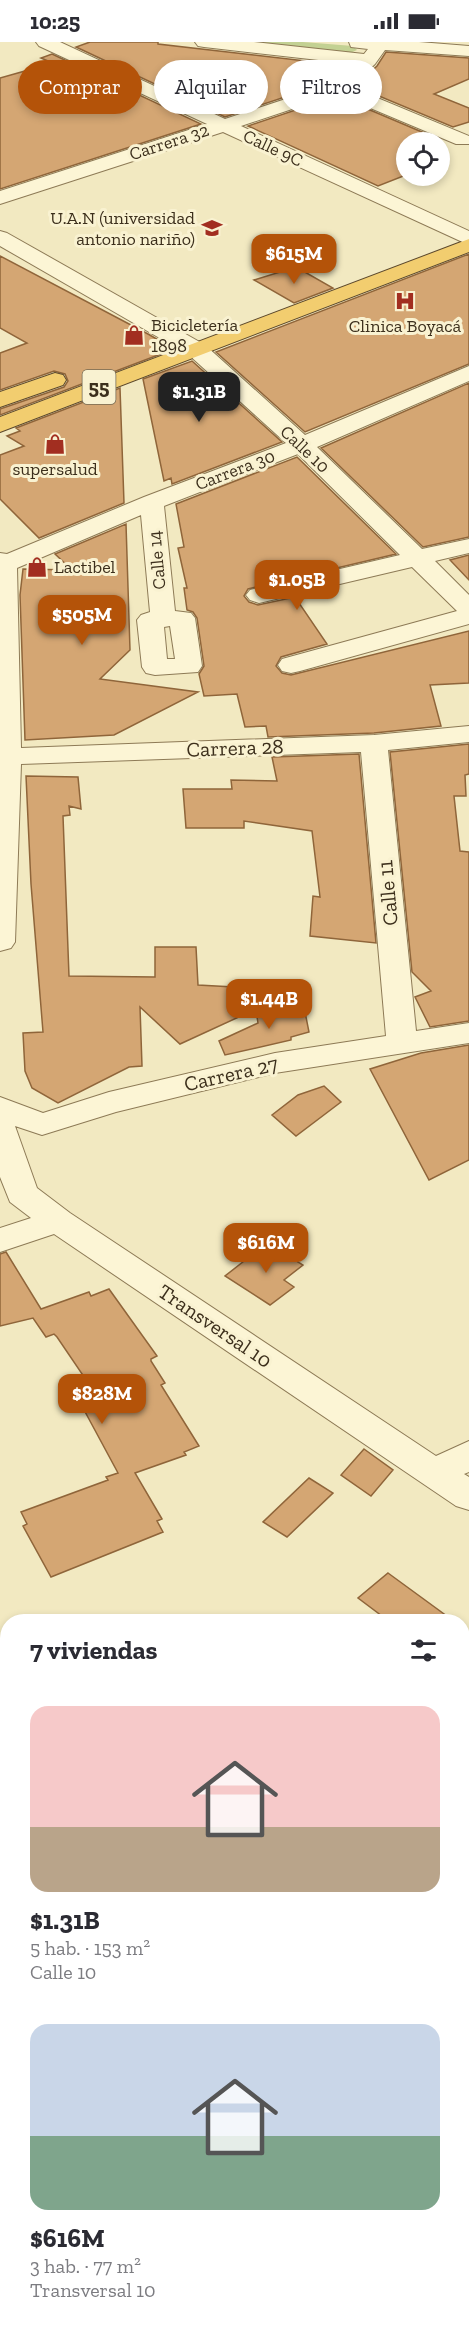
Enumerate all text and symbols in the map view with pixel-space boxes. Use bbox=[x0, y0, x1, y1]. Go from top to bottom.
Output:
text: 10:25 bbox=[30, 8, 80, 35]
chip: Comprar bbox=[18, 60, 142, 114]
chip: Alquilar bbox=[154, 60, 268, 114]
chip: Filtros bbox=[280, 60, 382, 114]
street label: Carrera 32 bbox=[126, 119, 212, 165]
street label: Calle 9C bbox=[240, 125, 306, 171]
map controls bbox=[396, 132, 450, 186]
button: locate bbox=[396, 132, 450, 186]
place label: U.A.N (universidad antonio nariño) bbox=[50, 207, 195, 250]
school or university icon: U.A.N (universidad antonio nariño) bbox=[200, 216, 224, 240]
pin: $615M bbox=[252, 234, 336, 285]
text: $615M bbox=[265, 241, 323, 265]
hospital icon: Clinica Boyacá bbox=[393, 289, 417, 313]
place label: Bicicletería 1898 bbox=[151, 314, 239, 357]
place label: Clinica Boyacá bbox=[349, 315, 462, 337]
shop icon: Bicicletería 1898 bbox=[122, 323, 146, 347]
road number: 55 bbox=[82, 370, 116, 404]
pin: $1.31B bbox=[150, 372, 248, 423]
text: $1.31B bbox=[172, 379, 226, 403]
street label: Calle 10 bbox=[276, 421, 334, 477]
shop icon: supersalud bbox=[43, 432, 67, 456]
street label: Carrera 30 bbox=[192, 445, 278, 495]
place label: supersalud bbox=[12, 458, 98, 480]
street label: Calle 14 bbox=[143, 529, 171, 590]
shop icon: Lactibel bbox=[25, 555, 49, 579]
place label: Lactibel bbox=[54, 556, 116, 578]
pin: $1.05B bbox=[248, 560, 346, 611]
text: $1.05B bbox=[269, 567, 325, 591]
pin: $505M bbox=[40, 595, 124, 646]
text: $505M bbox=[52, 602, 112, 626]
street label: Carrera 28 bbox=[186, 733, 284, 762]
street label: Calle 11 bbox=[372, 859, 403, 927]
pin: $1.44B bbox=[220, 979, 318, 1030]
text: $1.44B bbox=[240, 986, 298, 1010]
street label: Carrera 27 bbox=[181, 1051, 280, 1096]
pin: $616M bbox=[224, 1223, 308, 1274]
text: $616M bbox=[237, 1230, 295, 1254]
street label: Transversal 10 bbox=[154, 1278, 277, 1373]
pin: $828M bbox=[60, 1374, 144, 1425]
text: $828M bbox=[72, 1381, 132, 1405]
text: 7 viviendas bbox=[30, 1634, 158, 1666]
icon: filters bbox=[407, 1634, 440, 1667]
icon: home bbox=[181, 1745, 289, 1853]
text: $1.31B bbox=[30, 1904, 100, 1936]
text: 5 hab. · 153 m² bbox=[30, 1936, 150, 1960]
text: Calle 10 bbox=[30, 1960, 96, 1984]
icon: home bbox=[181, 2063, 289, 2171]
text: $616M bbox=[30, 2222, 105, 2254]
text: 3 hab. · 77 m² bbox=[30, 2254, 141, 2278]
text: Transversal 10 bbox=[30, 2278, 156, 2302]

